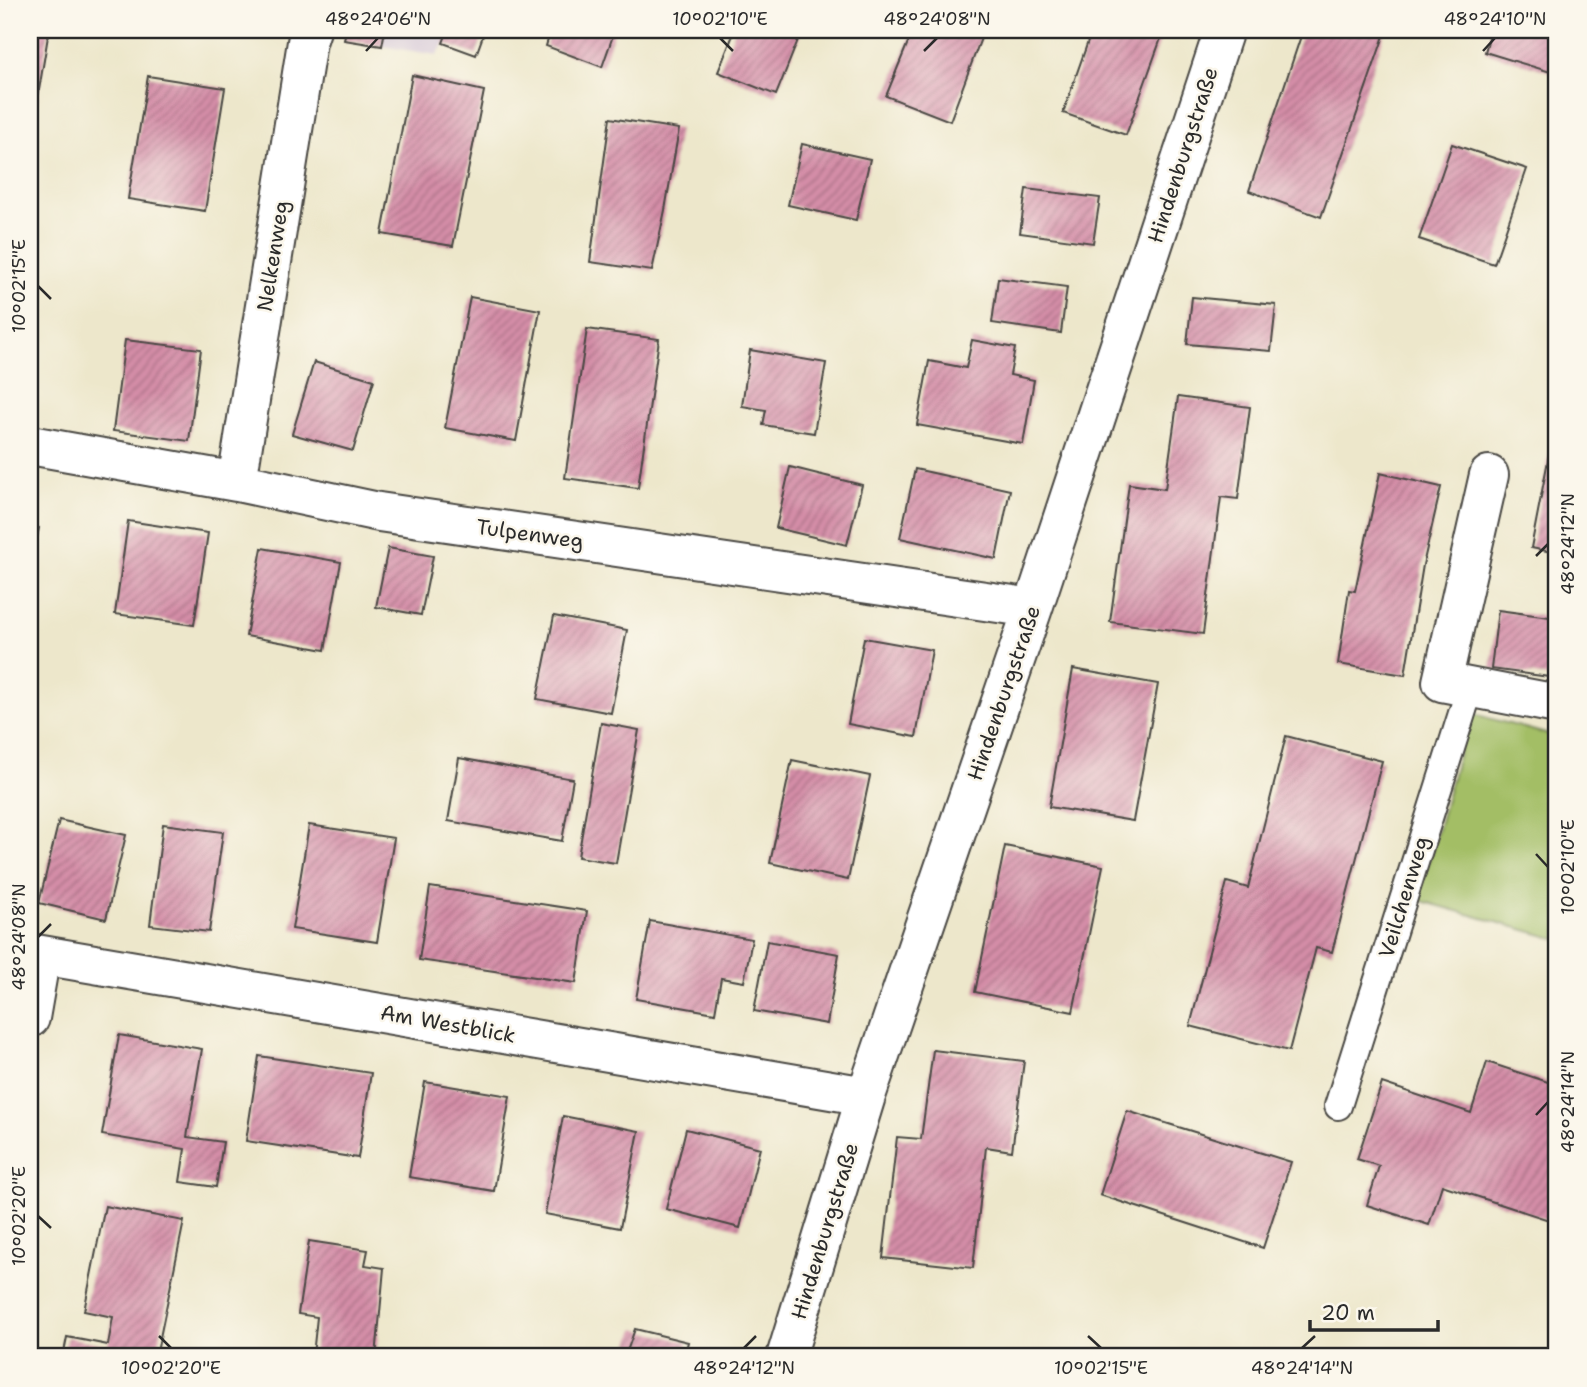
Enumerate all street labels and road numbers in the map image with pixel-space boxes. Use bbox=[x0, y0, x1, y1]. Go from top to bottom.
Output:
street label: Hindenburgstraße bbox=[1141, 63, 1225, 247]
street label: Nelkenweg bbox=[250, 198, 296, 314]
street label: Tulpenweg bbox=[475, 513, 585, 555]
street label: Hindenburgstraße bbox=[961, 602, 1047, 784]
street label: Veilchenweg bbox=[1372, 833, 1436, 961]
street label: Am Westblick bbox=[378, 998, 518, 1050]
street label: Hindenburgstraße bbox=[785, 1139, 865, 1323]

